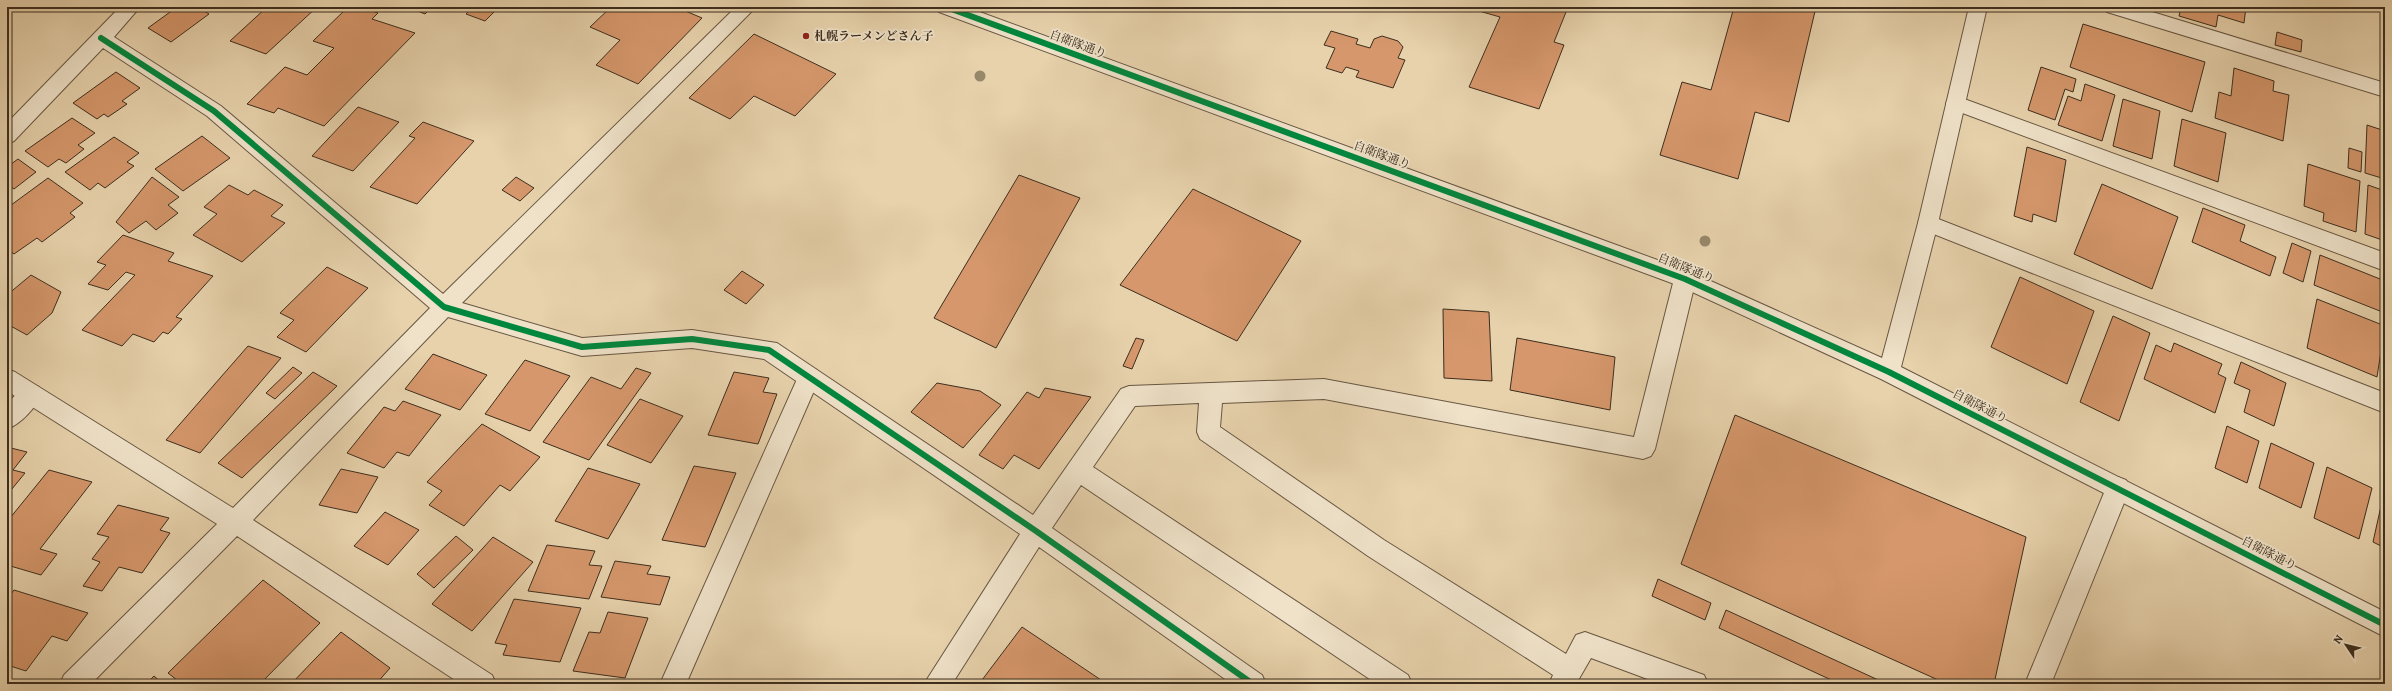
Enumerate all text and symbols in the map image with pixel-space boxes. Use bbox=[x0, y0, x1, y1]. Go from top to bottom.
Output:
street label: 自衛隊通り bbox=[1047, 26, 1109, 62]
place label: 札幌ラーメンどさん子 bbox=[814, 28, 933, 44]
marker: 札幌ラーメンどさん子 bbox=[801, 31, 811, 41]
street label: 自衛隊通り bbox=[1351, 137, 1413, 173]
street label: 自衛隊通り bbox=[1655, 249, 1717, 287]
street label: 自衛隊通り bbox=[1950, 385, 2010, 427]
street label: 自衛隊通り bbox=[2239, 532, 2299, 574]
north arrow bbox=[2326, 625, 2366, 665]
text: N bbox=[2330, 632, 2347, 647]

